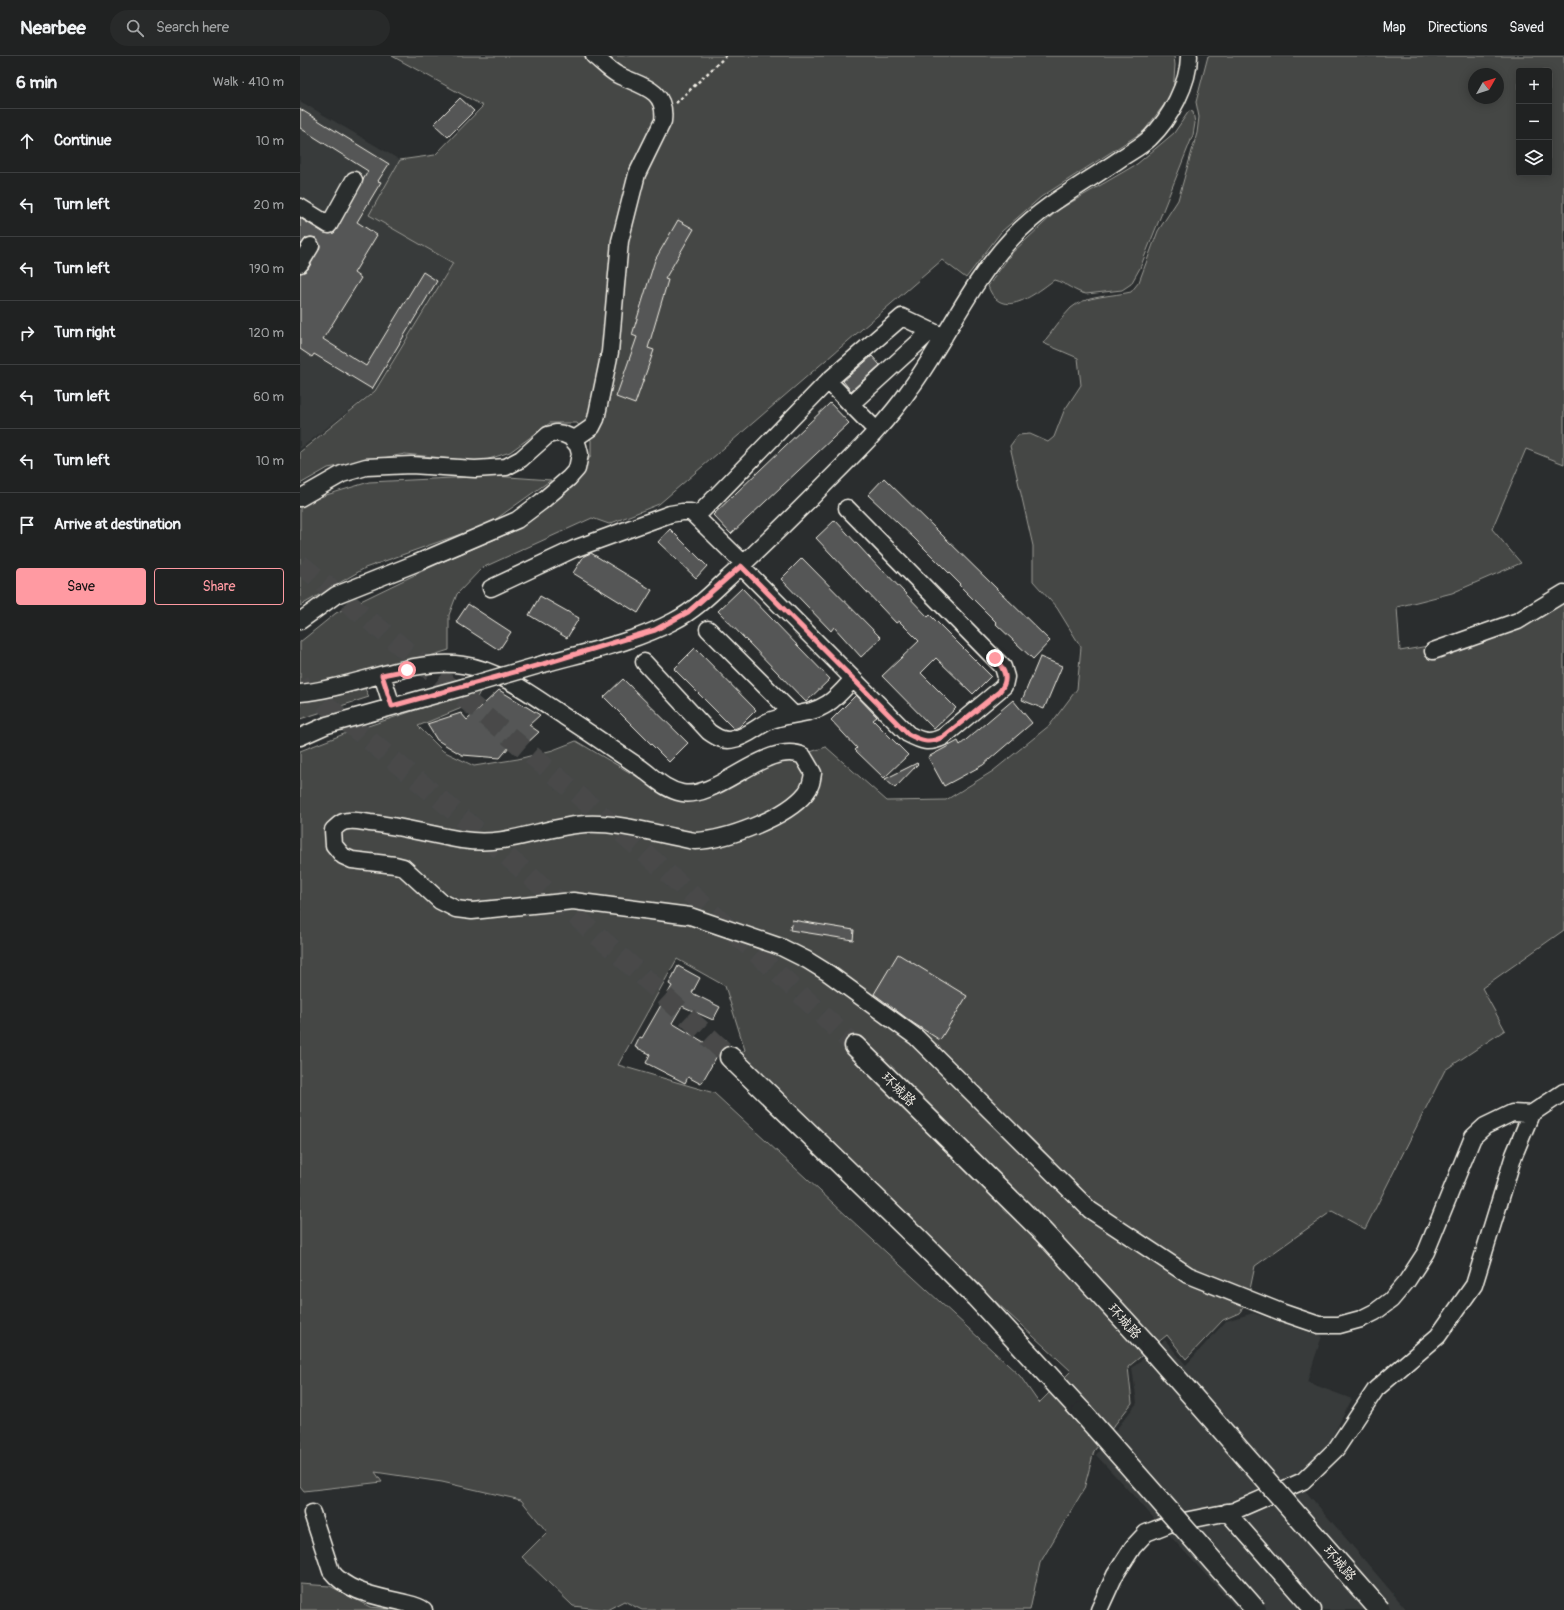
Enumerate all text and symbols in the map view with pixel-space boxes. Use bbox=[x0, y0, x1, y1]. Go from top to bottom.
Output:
search box bbox=[110, 10, 390, 46]
text: Nearbee bbox=[20, 16, 86, 40]
icon: search bbox=[124, 17, 146, 39]
text: Search here bbox=[156, 18, 229, 37]
text: Map bbox=[1383, 19, 1406, 36]
text: Directions bbox=[1428, 19, 1487, 36]
text: Saved bbox=[1509, 19, 1544, 36]
north arrow bbox=[1468, 68, 1504, 104]
map controls bbox=[1516, 68, 1552, 176]
button: + bbox=[1516, 68, 1552, 104]
text: 6 min bbox=[16, 72, 57, 93]
text: Walk · 410 m bbox=[213, 74, 284, 90]
button: − bbox=[1516, 104, 1552, 140]
icon: ahead bbox=[16, 130, 38, 152]
text: Continue bbox=[54, 131, 112, 150]
text: 10 m bbox=[256, 133, 284, 149]
button: layers bbox=[1516, 140, 1552, 176]
icon: left bbox=[16, 194, 38, 216]
text: Turn left bbox=[54, 195, 110, 214]
text: 20 m bbox=[253, 197, 284, 213]
icon: left bbox=[16, 258, 38, 280]
text: Turn left bbox=[54, 259, 110, 278]
text: 190 m bbox=[249, 261, 284, 277]
icon: right bbox=[16, 322, 38, 344]
text: Turn right bbox=[54, 323, 115, 342]
text: 120 m bbox=[248, 325, 284, 341]
icon: left bbox=[16, 386, 38, 408]
text: Turn left bbox=[54, 387, 110, 406]
text: 60 m bbox=[253, 389, 284, 405]
icon: left bbox=[16, 450, 38, 472]
text: Turn left bbox=[54, 451, 110, 470]
text: 10 m bbox=[256, 453, 284, 469]
icon: arrive bbox=[16, 514, 38, 536]
text: Arrive at destination bbox=[54, 515, 181, 534]
button: Save bbox=[16, 568, 146, 605]
button: Share bbox=[154, 568, 284, 605]
route end bbox=[986, 649, 1004, 667]
route start bbox=[398, 661, 416, 679]
street label: 环城路 bbox=[878, 1069, 920, 1110]
street label: 环城路 bbox=[1104, 1300, 1145, 1343]
street label: 环城路 bbox=[1319, 1542, 1360, 1585]

